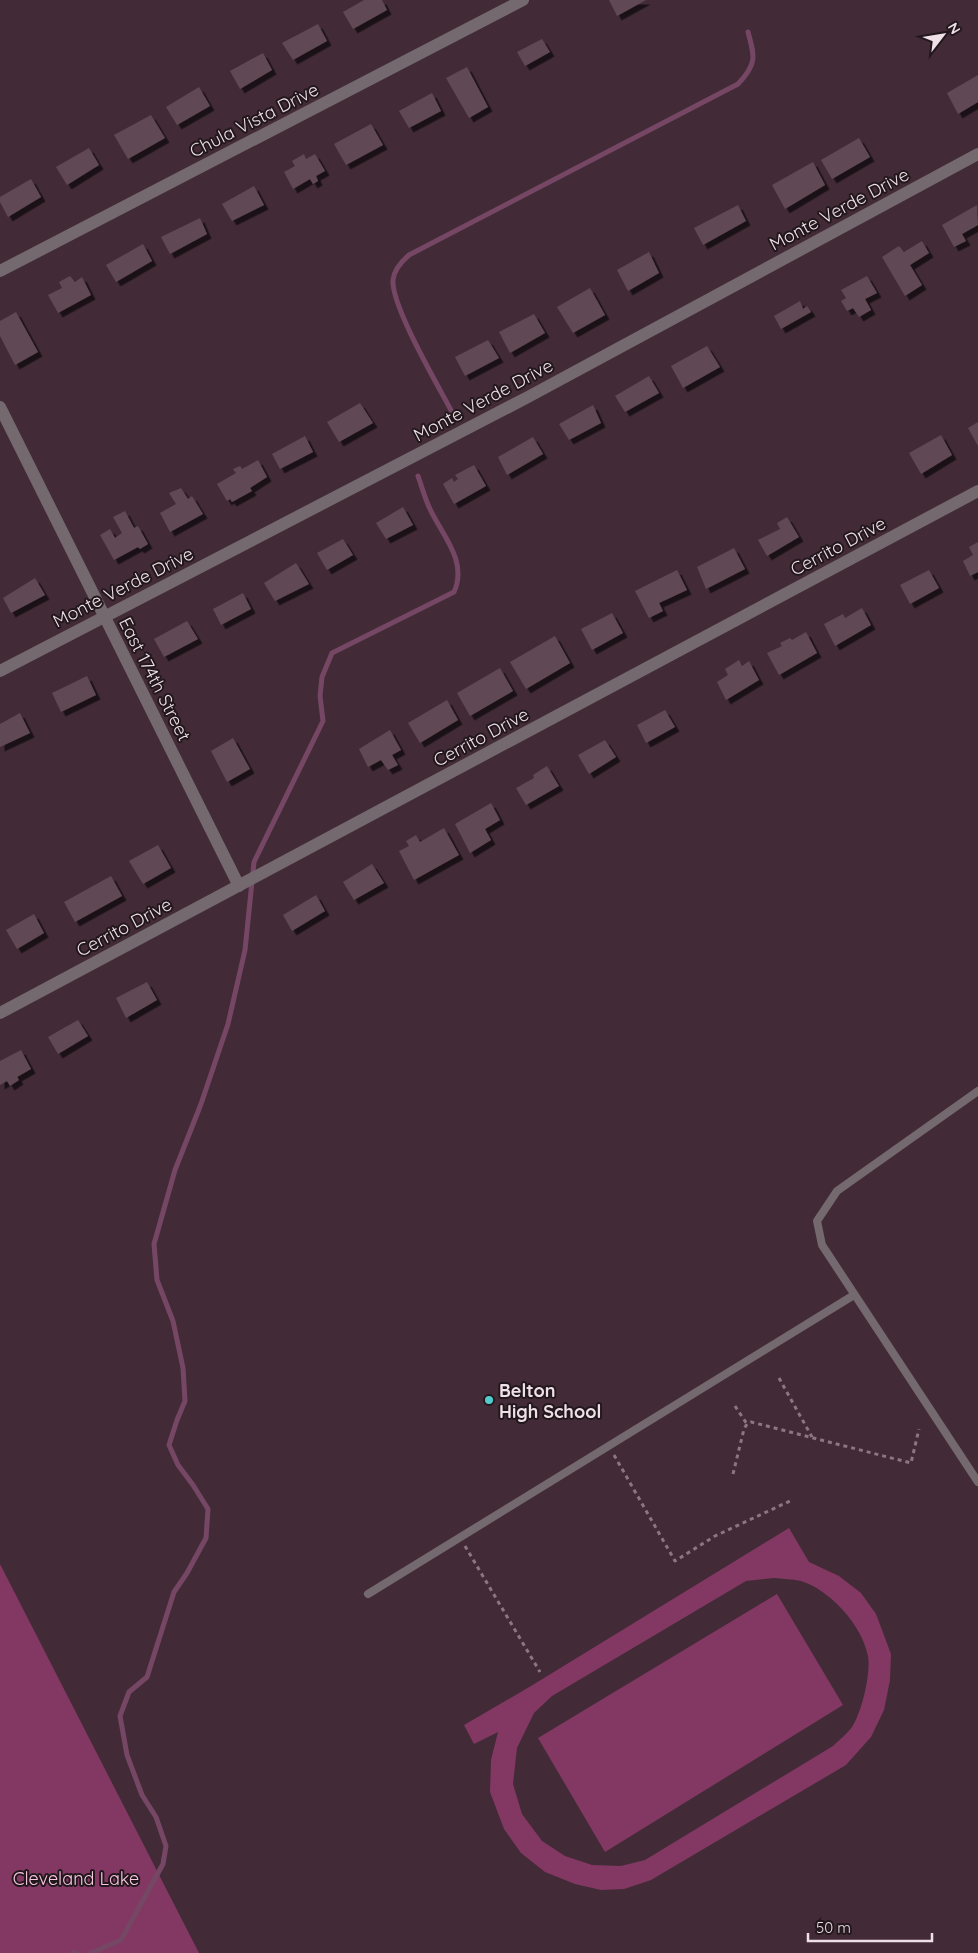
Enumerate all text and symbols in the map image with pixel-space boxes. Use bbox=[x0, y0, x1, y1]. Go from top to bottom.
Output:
north arrow bbox=[918, 10, 968, 60]
text: N bbox=[944, 19, 965, 37]
street label: Chula Vista Drive bbox=[186, 78, 322, 162]
street label: Monte Verde Drive bbox=[765, 162, 913, 256]
street label: Monte Verde Drive bbox=[409, 353, 557, 447]
street label: Cerrito Drive bbox=[786, 511, 890, 581]
street label: Monte Verde Drive bbox=[49, 542, 197, 632]
street label: East 174th Street bbox=[114, 613, 196, 745]
street label: Cerrito Drive bbox=[429, 702, 533, 772]
street label: Cerrito Drive bbox=[72, 892, 176, 962]
place label: Belton High School bbox=[499, 1379, 601, 1423]
marker: Belton High School bbox=[483, 1394, 495, 1406]
park label: Cleveland Lake bbox=[13, 1867, 139, 1890]
scale bar bbox=[808, 1910, 932, 1942]
text: 50 m bbox=[816, 1918, 851, 1937]

